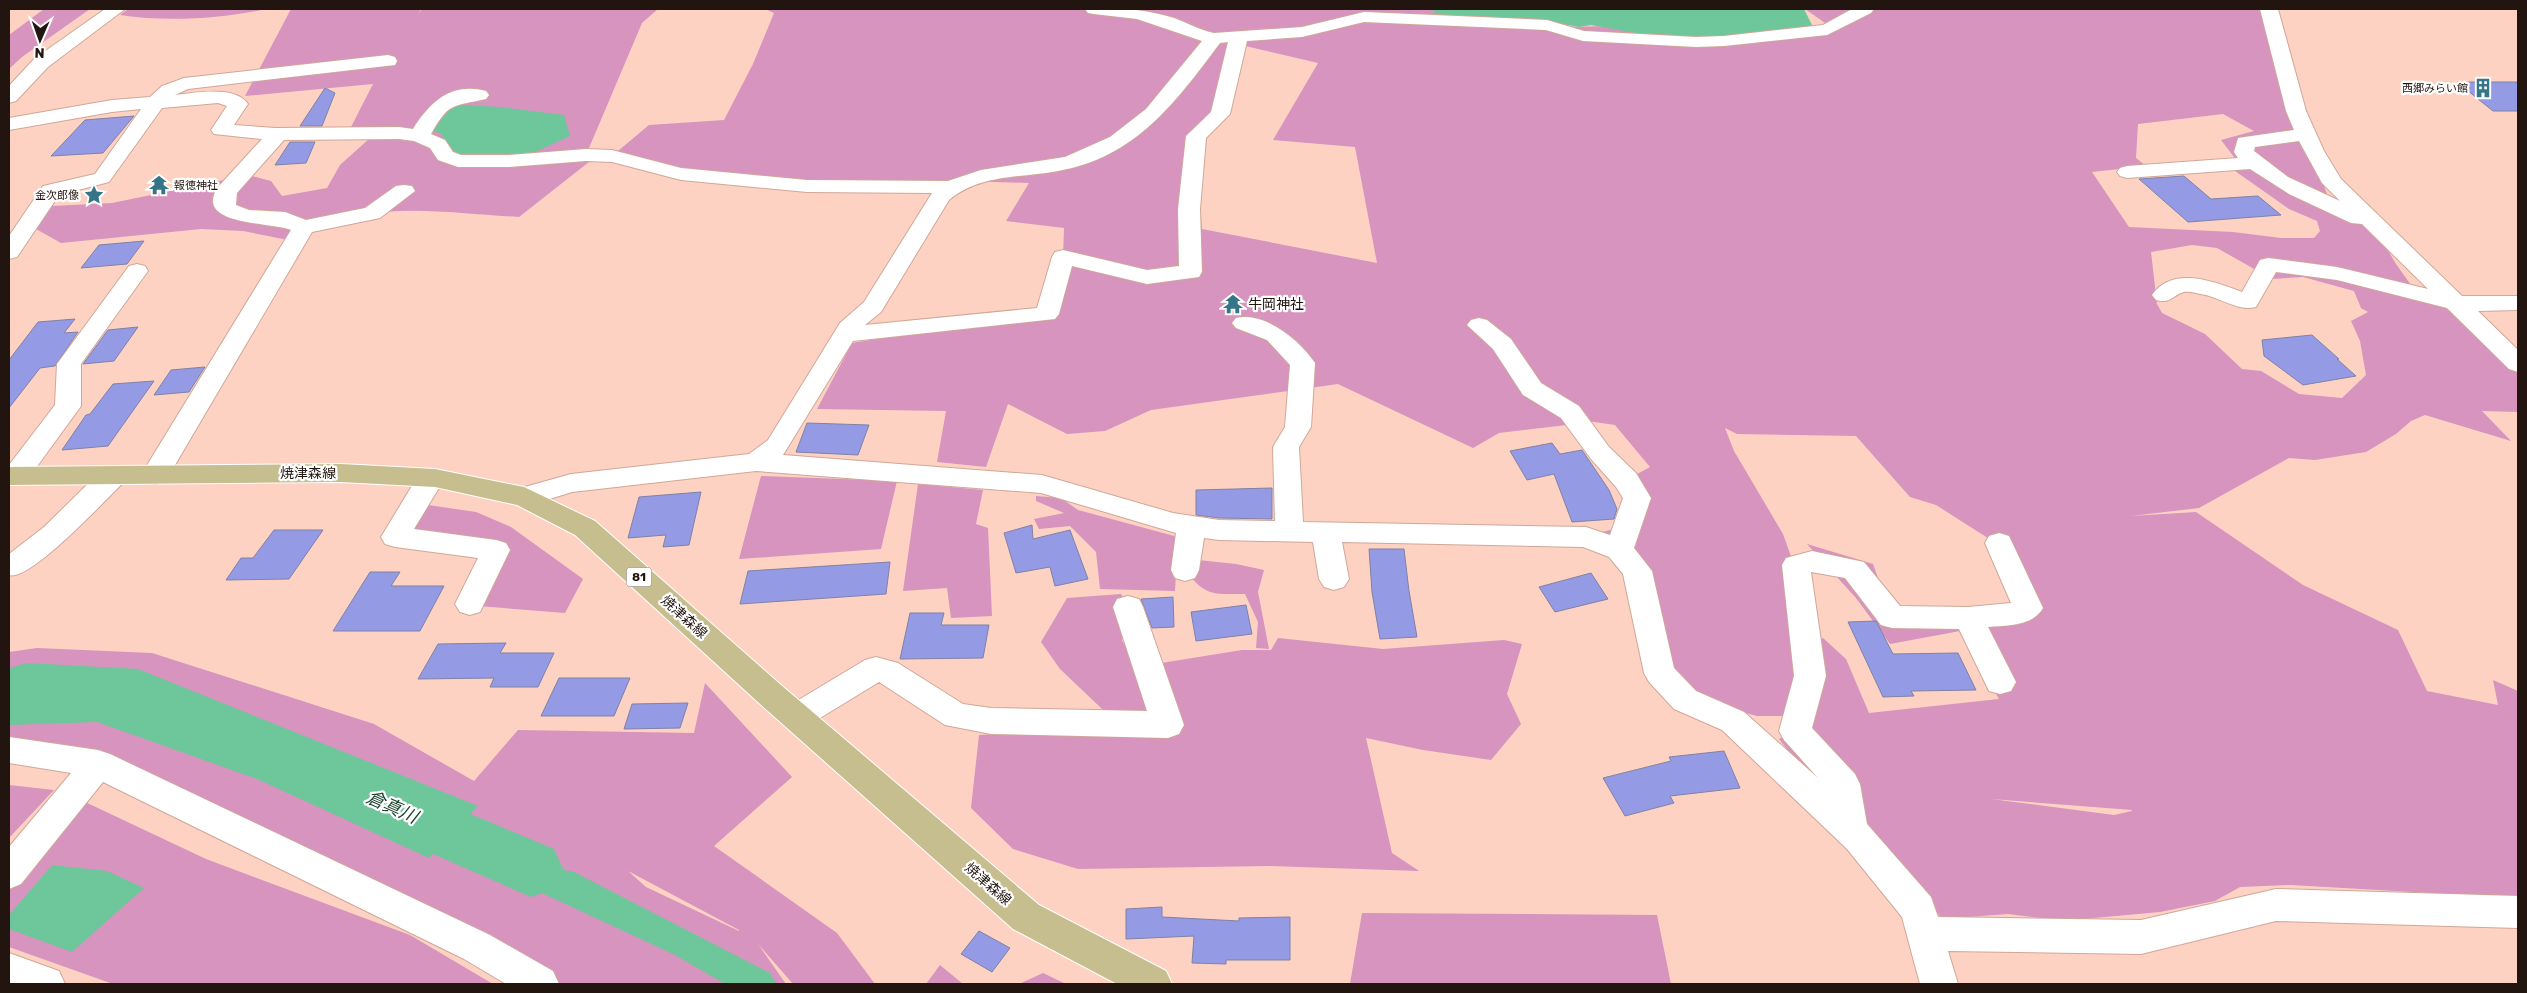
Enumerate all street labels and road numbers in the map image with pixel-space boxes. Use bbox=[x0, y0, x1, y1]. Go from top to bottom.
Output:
street label: 焼津森線 bbox=[280, 465, 336, 482]
road number: 81 bbox=[626, 568, 652, 586]
street label: 焼津森線 bbox=[658, 592, 710, 642]
street label: 焼津森線 bbox=[961, 859, 1015, 909]

